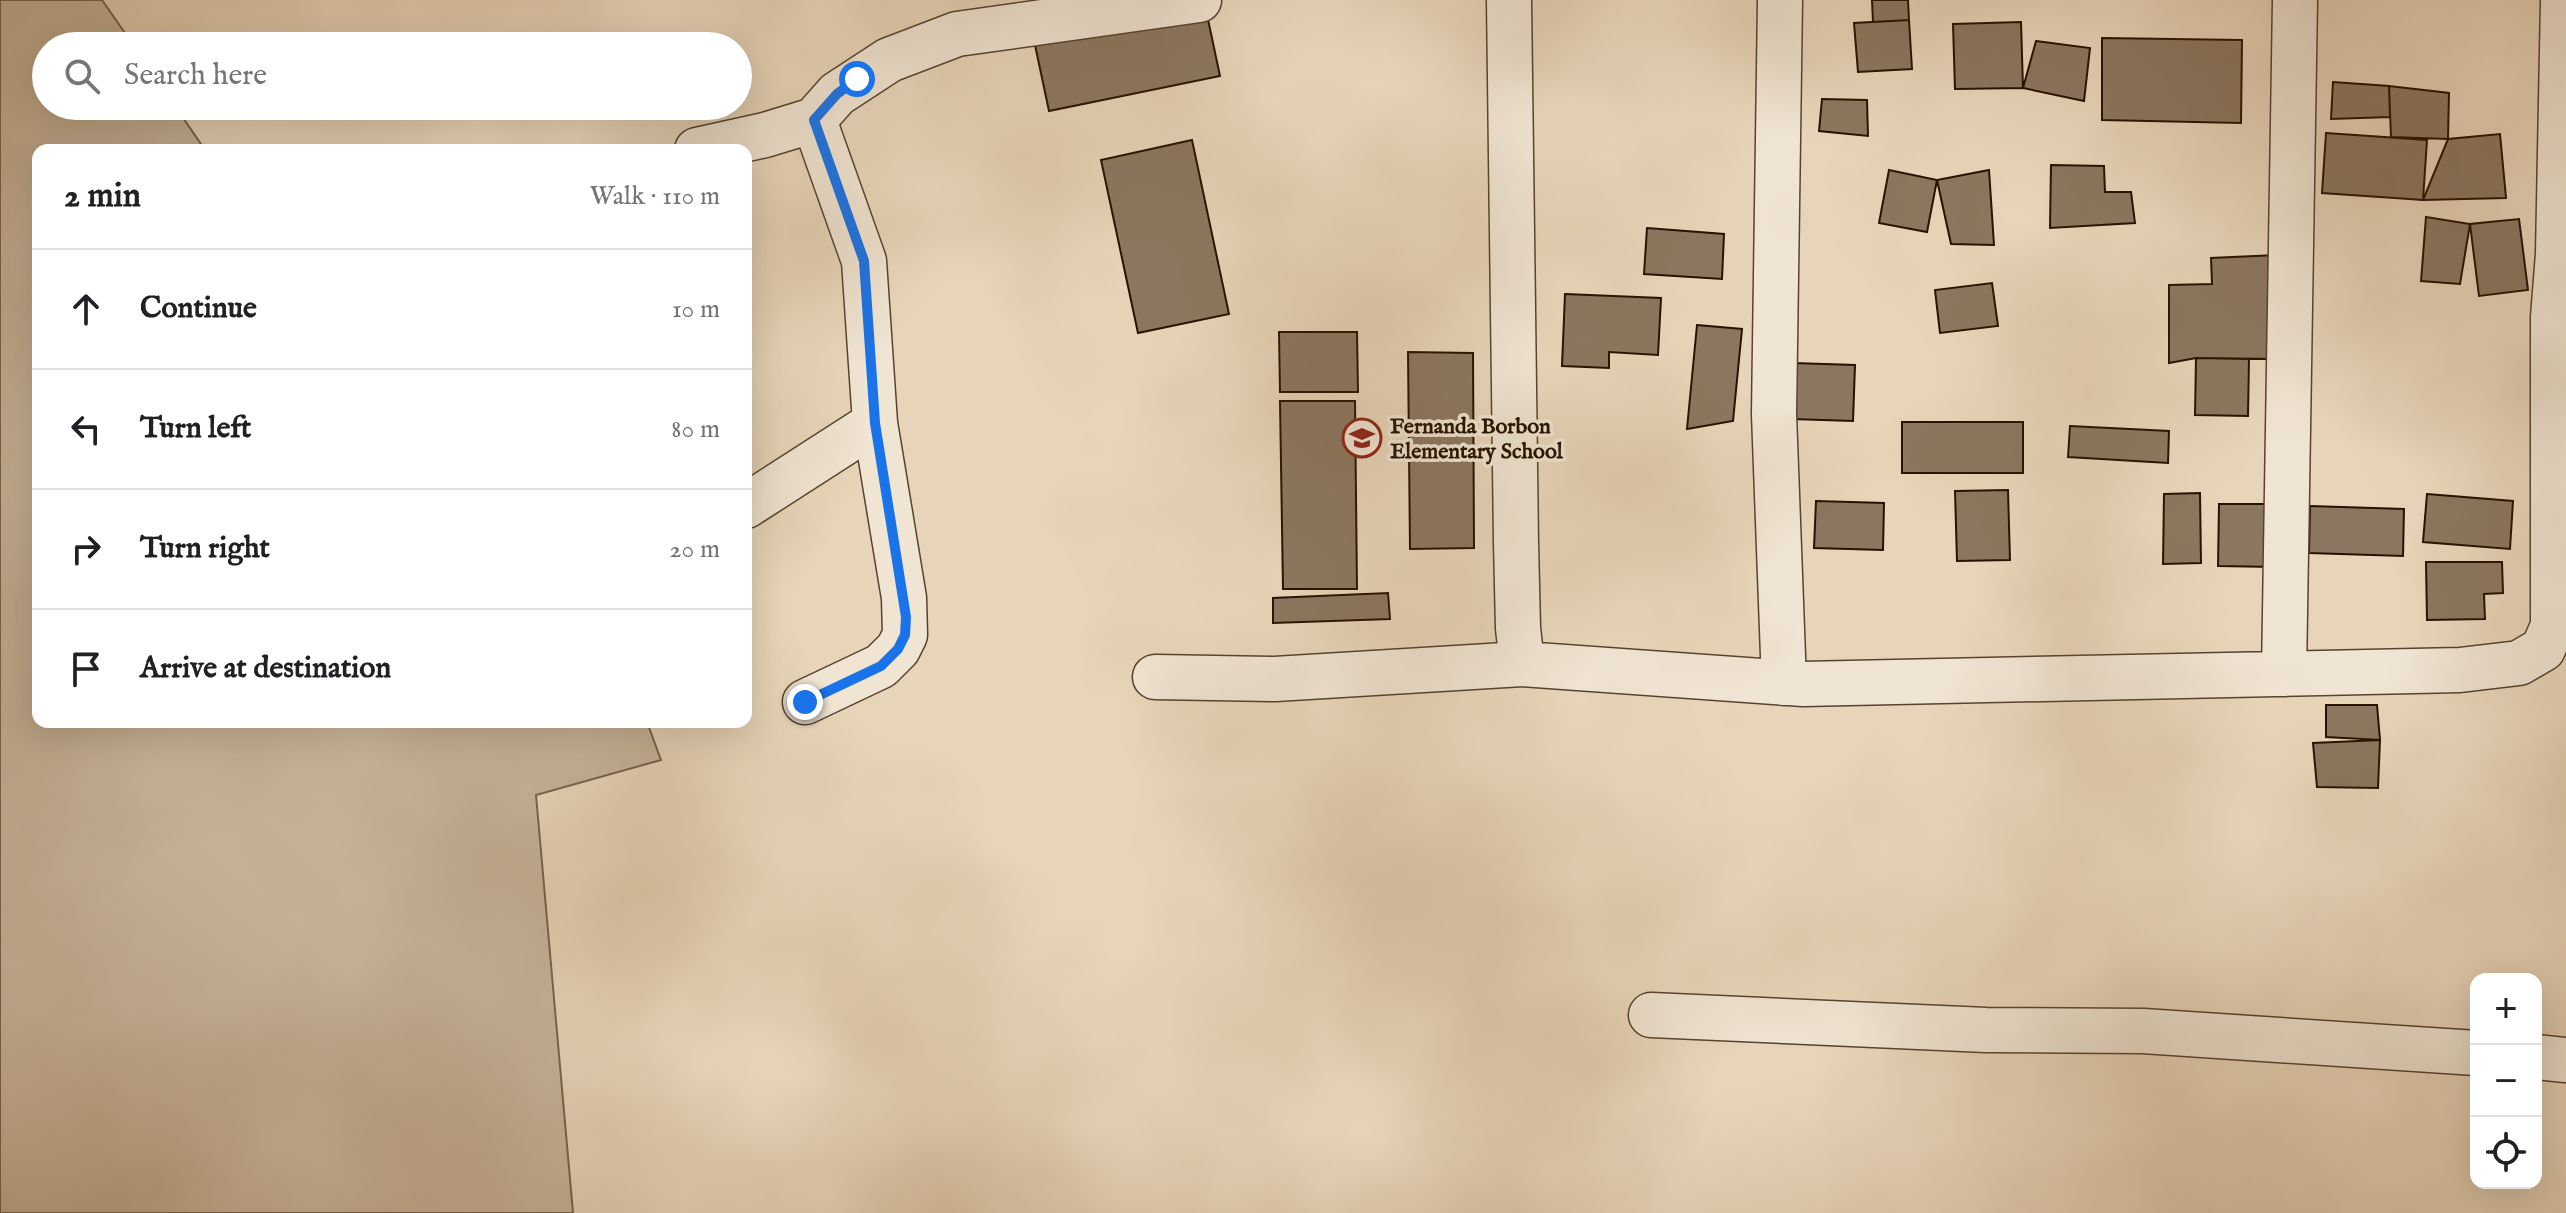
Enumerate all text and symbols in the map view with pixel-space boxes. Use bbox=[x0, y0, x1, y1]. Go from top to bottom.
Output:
search box bbox=[32, 32, 752, 120]
icon: search bbox=[60, 54, 104, 98]
text: Search here bbox=[124, 57, 267, 95]
route start bbox=[839, 61, 875, 97]
text: 2 min bbox=[64, 175, 141, 218]
text: Walk · 110 m bbox=[590, 180, 720, 213]
icon: ahead bbox=[64, 287, 108, 331]
text: Continue bbox=[140, 290, 257, 328]
text: 10 m bbox=[672, 293, 720, 326]
icon: left bbox=[64, 407, 108, 451]
text: Turn left bbox=[140, 410, 251, 448]
text: 80 m bbox=[671, 413, 720, 446]
place label: Fernanda Borbon Elementary School bbox=[1390, 413, 1564, 466]
school or university icon: Fernanda Borbon Elementary School bbox=[1341, 417, 1383, 459]
icon: right bbox=[64, 527, 108, 571]
text: Turn right bbox=[140, 530, 270, 568]
text: 20 m bbox=[669, 533, 720, 566]
icon: arrive bbox=[64, 647, 108, 691]
text: Arrive at destination bbox=[140, 650, 391, 688]
route end bbox=[787, 684, 823, 720]
map controls bbox=[2470, 973, 2542, 1189]
button: + bbox=[2470, 973, 2542, 1045]
button: − bbox=[2470, 1045, 2542, 1117]
button: locate bbox=[2470, 1117, 2542, 1189]

